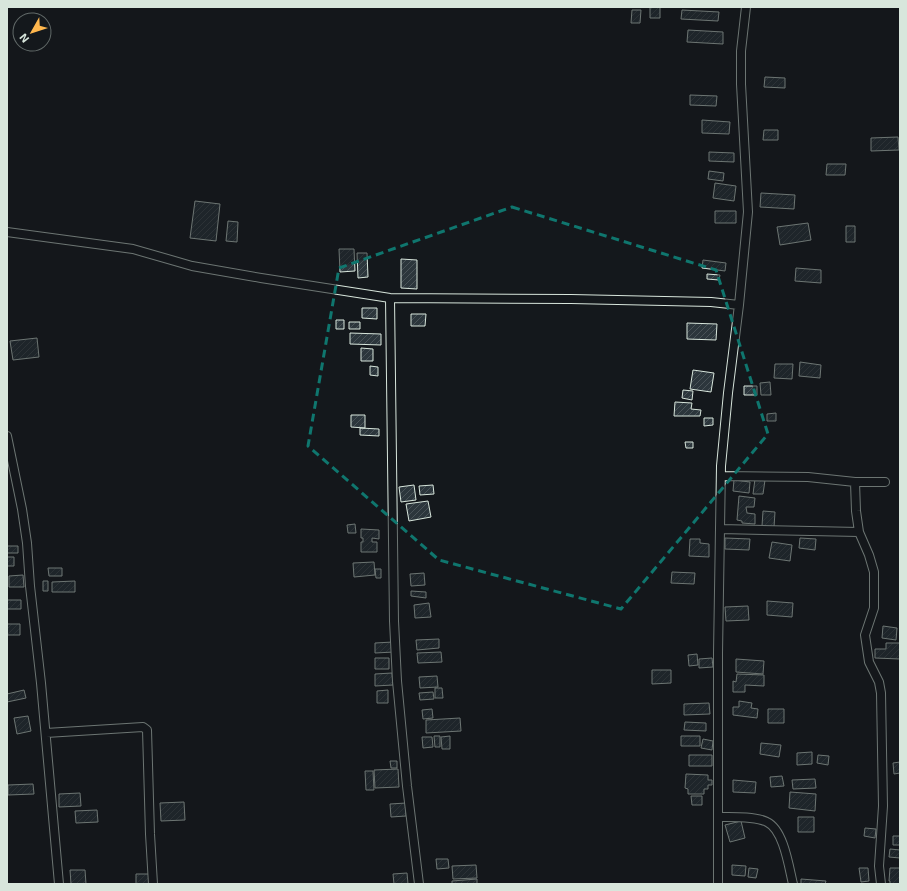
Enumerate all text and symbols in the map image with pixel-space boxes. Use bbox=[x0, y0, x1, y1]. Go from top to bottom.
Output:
north arrow bbox=[12, 12, 52, 52]
text: N bbox=[16, 31, 31, 46]

